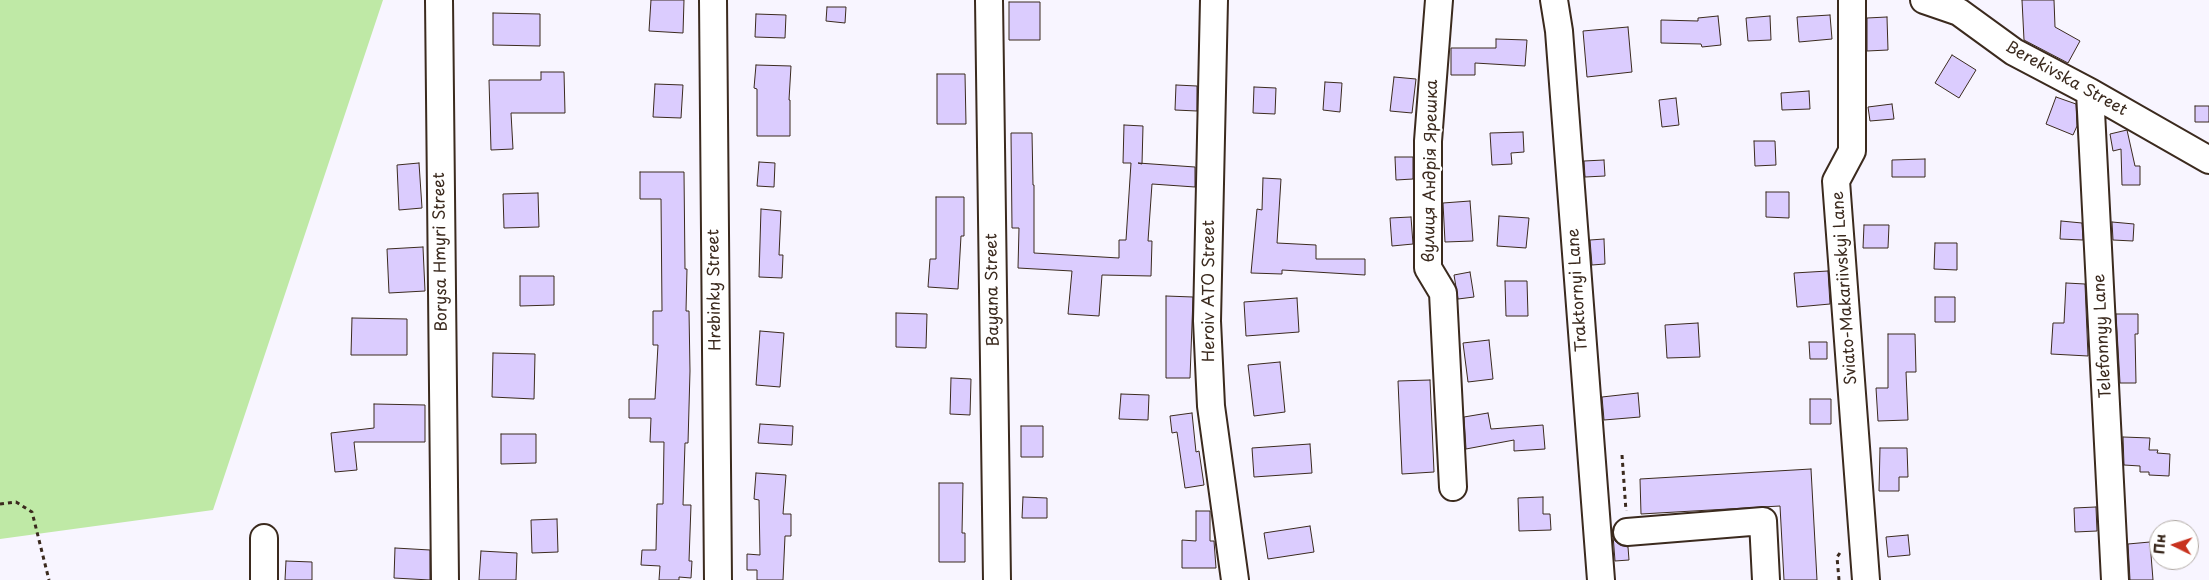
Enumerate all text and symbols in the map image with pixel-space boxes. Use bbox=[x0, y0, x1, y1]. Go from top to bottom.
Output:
street label: Berekivska Street bbox=[2002, 38, 2130, 120]
street label: вулиця Андрія Ярешка bbox=[1420, 79, 1442, 263]
street label: Borysa Hmyri Street bbox=[430, 172, 452, 332]
street label: Sviato-Makariivskyi Lane bbox=[1829, 191, 1861, 385]
street label: Heroiv ATO Street bbox=[1200, 220, 1220, 362]
street label: Traktornyi Lane bbox=[1564, 228, 1592, 352]
street label: Hrebinky Street bbox=[704, 229, 726, 351]
street label: Bayana Street bbox=[982, 233, 1004, 347]
street label: Telefonnyy Lane bbox=[2090, 273, 2116, 399]
north arrow bbox=[2149, 520, 2199, 570]
text: Пн bbox=[2148, 533, 2171, 555]

